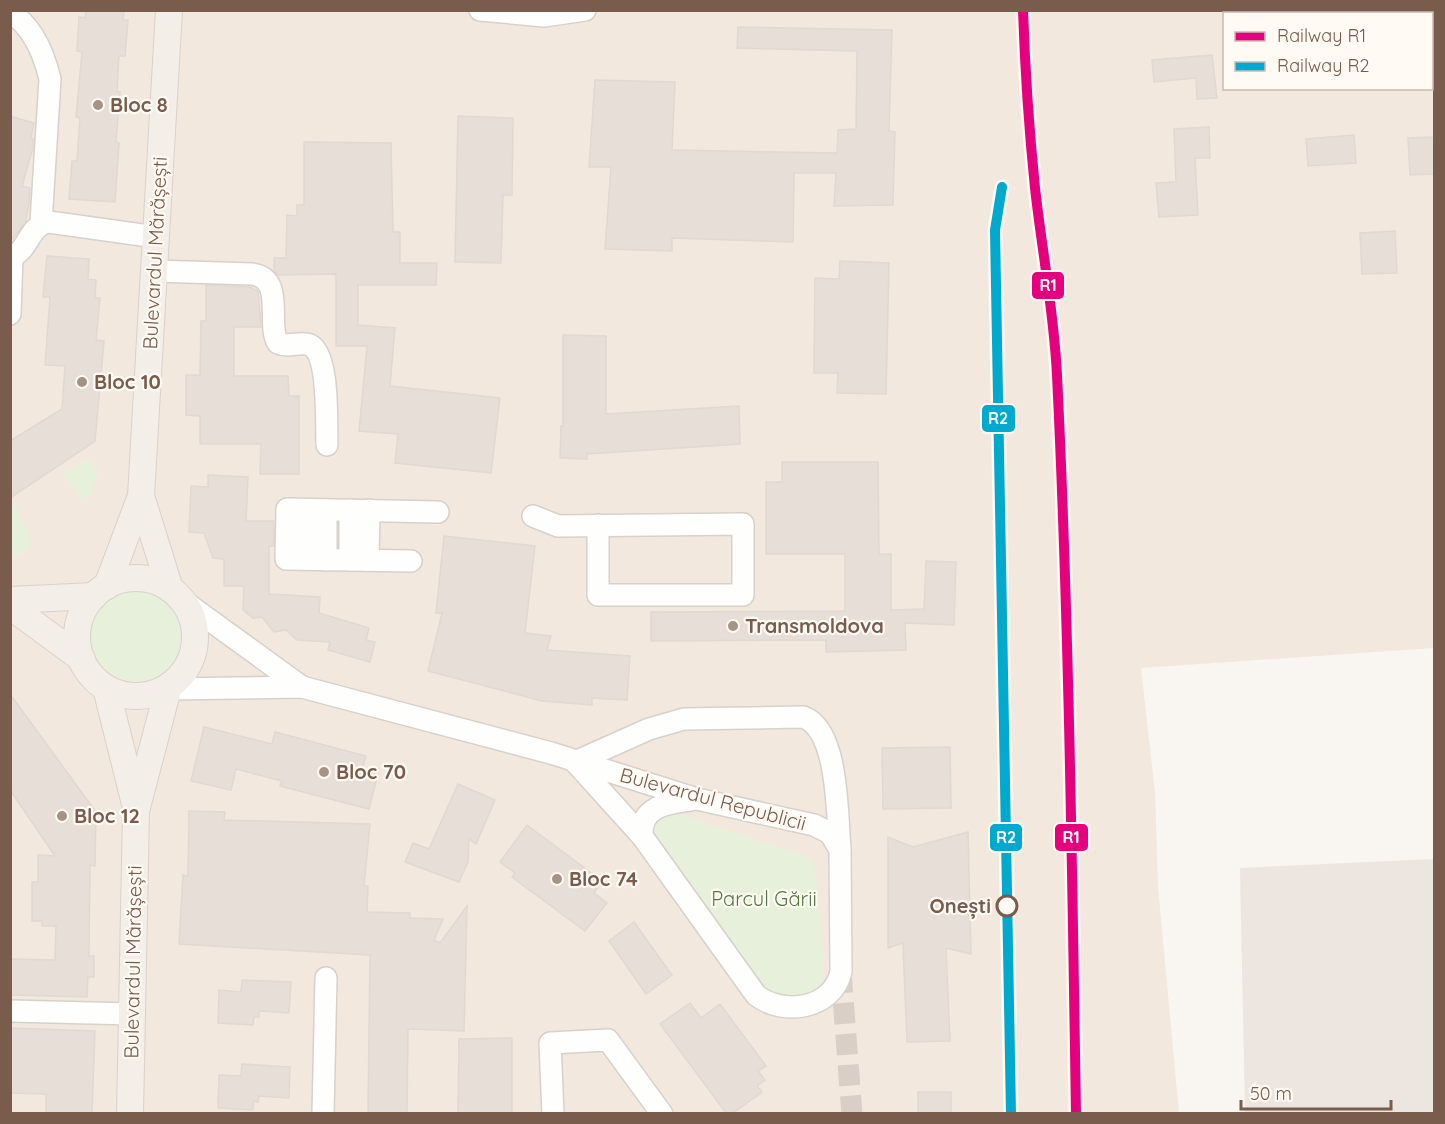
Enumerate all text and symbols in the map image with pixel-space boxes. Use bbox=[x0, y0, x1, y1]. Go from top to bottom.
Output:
legend bbox=[1223, 12, 1433, 90]
text: Railway R1 bbox=[1277, 24, 1366, 47]
text: Railway R2 bbox=[1277, 54, 1369, 77]
place label: Bloc 8 bbox=[110, 92, 168, 117]
marker: Bloc 8 bbox=[91, 98, 105, 112]
street label: Bulevardul Mărășești bbox=[137, 156, 172, 350]
line badge: R1 bbox=[1031, 271, 1065, 300]
text: R1 bbox=[1039, 275, 1057, 295]
place label: Bloc 10 bbox=[94, 369, 161, 394]
marker: Bloc 10 bbox=[75, 375, 89, 389]
line badge: R2 bbox=[981, 404, 1016, 433]
text: R2 bbox=[988, 408, 1008, 428]
place label: Transmoldova bbox=[745, 613, 884, 638]
marker: Transmoldova bbox=[726, 619, 740, 633]
place label: Bloc 70 bbox=[336, 759, 406, 784]
street label: Bulevardul Republicii bbox=[617, 762, 809, 835]
marker: Bloc 70 bbox=[317, 765, 331, 779]
place label: Bloc 12 bbox=[74, 803, 140, 828]
marker: Bloc 12 bbox=[55, 809, 69, 823]
line badge: R2 bbox=[989, 823, 1023, 852]
line badge: R1 bbox=[1054, 823, 1089, 852]
text: R2 bbox=[996, 827, 1016, 847]
text: R1 bbox=[1062, 827, 1080, 847]
street label: Bulevardul Mărășești bbox=[118, 865, 147, 1059]
place label: Bloc 74 bbox=[569, 866, 638, 891]
marker: Bloc 74 bbox=[550, 872, 564, 886]
park label: Parcul Gării bbox=[711, 886, 817, 911]
place label: Onești bbox=[930, 893, 991, 919]
marker: Onești bbox=[996, 895, 1018, 917]
scale bar bbox=[1241, 1073, 1391, 1111]
text: 50 m bbox=[1250, 1082, 1292, 1105]

